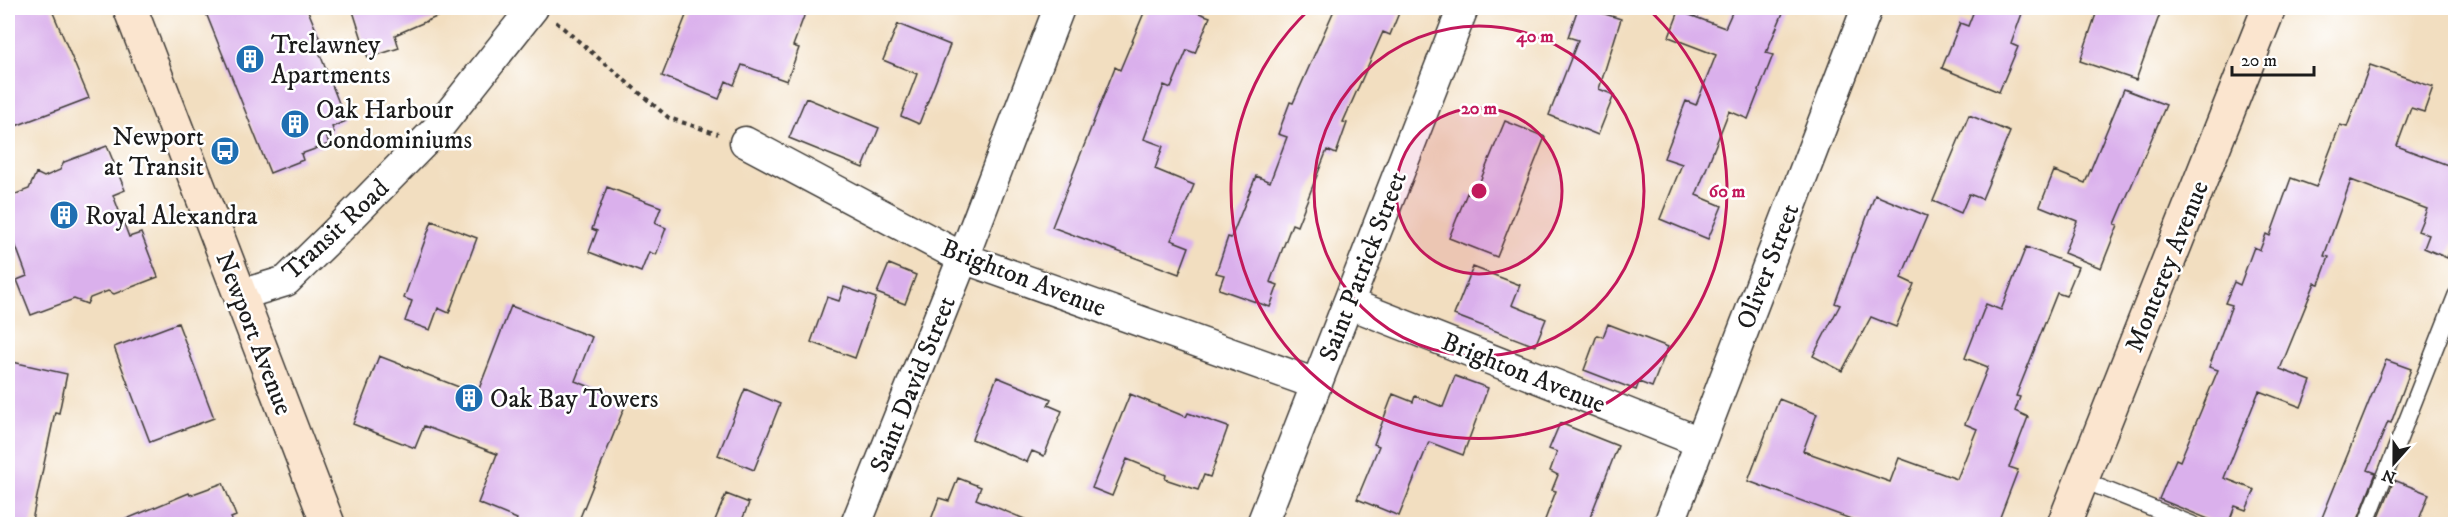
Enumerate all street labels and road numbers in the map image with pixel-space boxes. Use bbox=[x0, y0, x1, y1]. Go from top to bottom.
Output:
street label: Saint Patrick Street bbox=[1312, 167, 1415, 366]
street label: Transit Road bbox=[276, 172, 396, 288]
street label: Monterey Avenue bbox=[2118, 176, 2217, 357]
street label: Oliver Street bbox=[1729, 199, 1807, 334]
street label: Brighton Avenue bbox=[936, 232, 1111, 325]
street label: Newport Avenue bbox=[207, 247, 300, 420]
street label: Saint David Street bbox=[863, 292, 964, 478]
street label: Brighton Avenue bbox=[1437, 326, 1610, 421]

